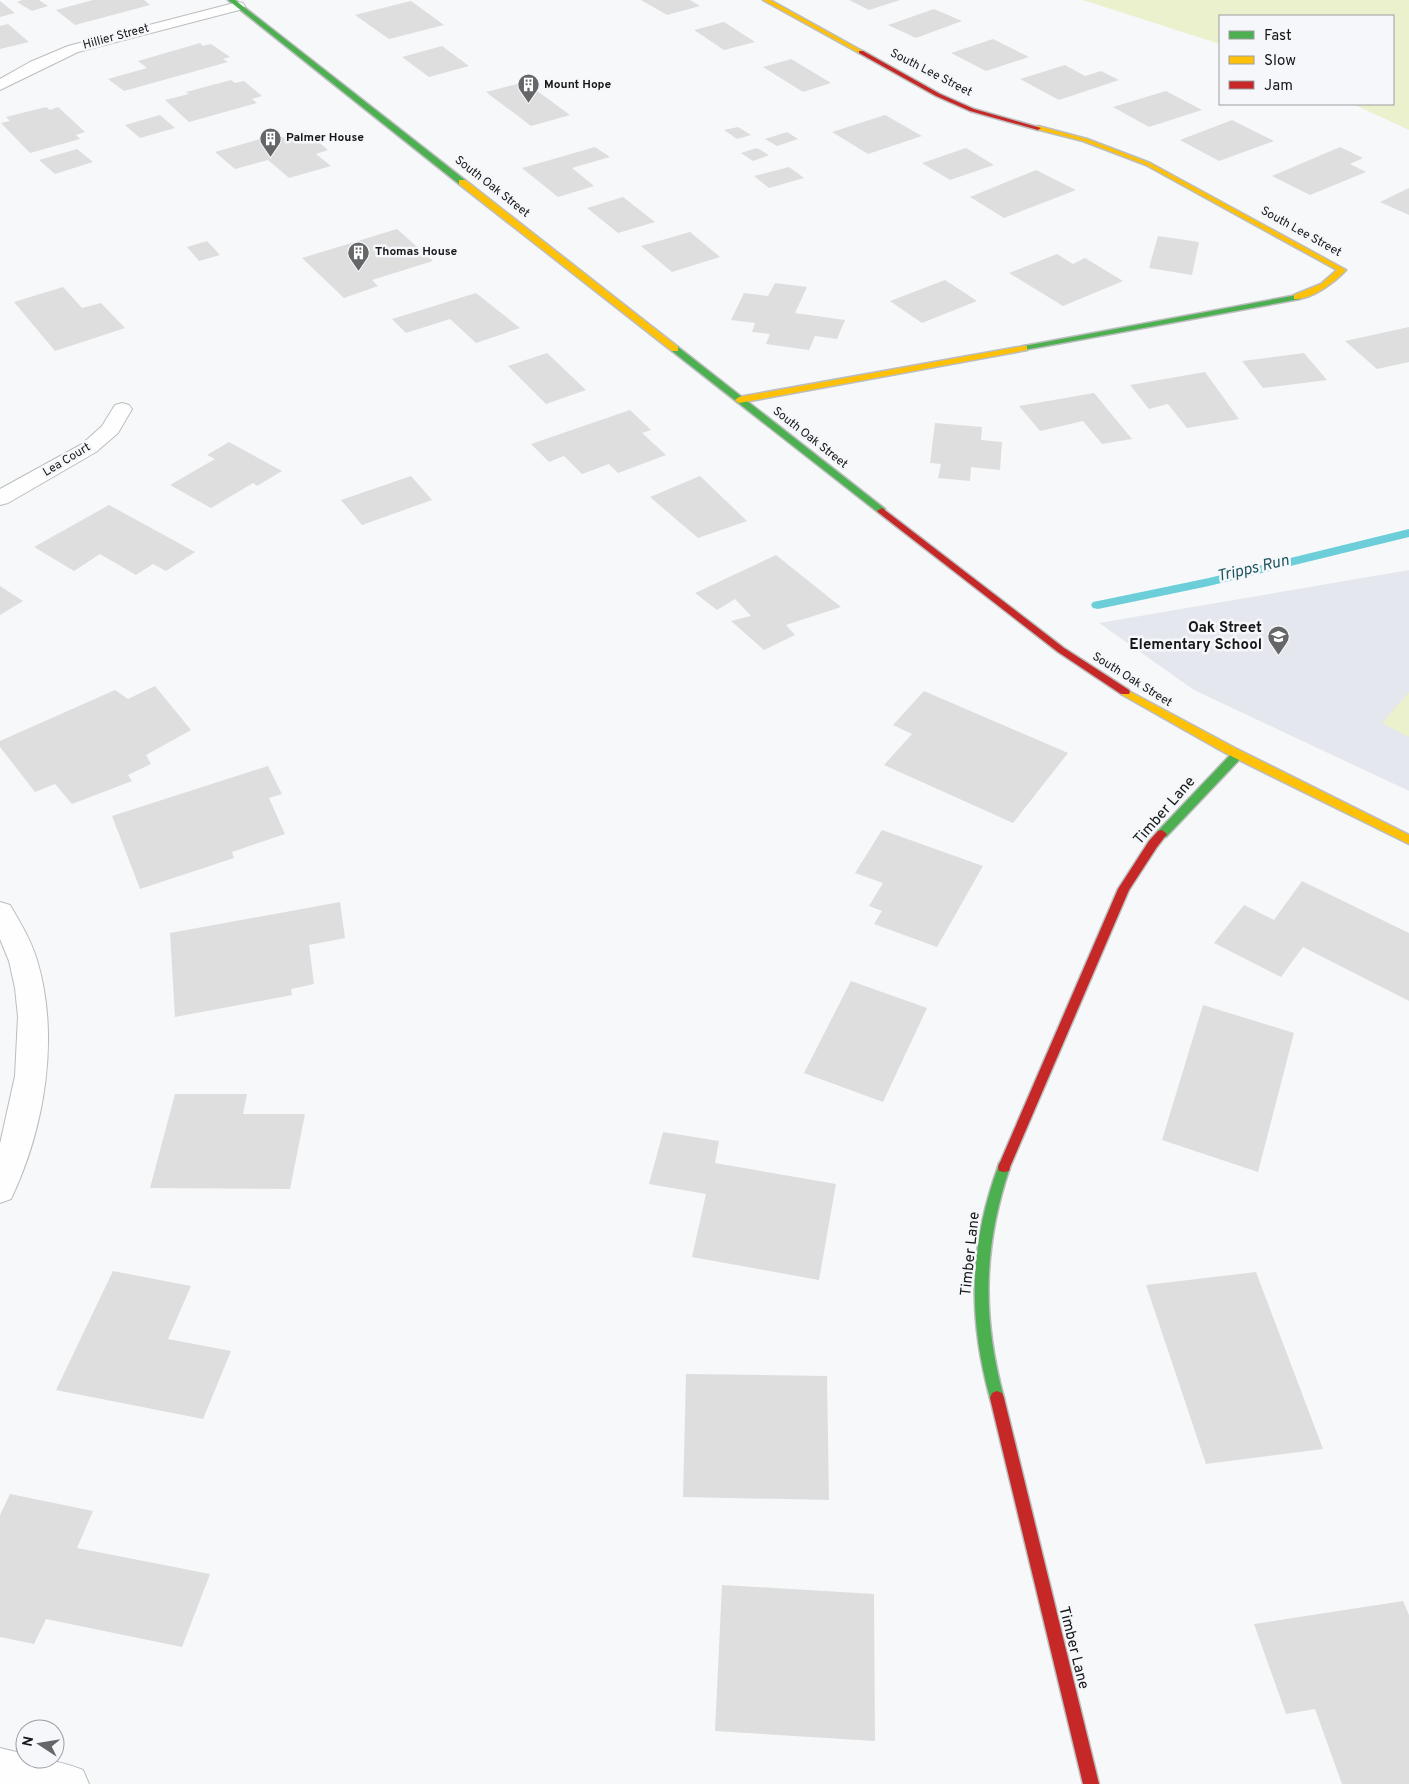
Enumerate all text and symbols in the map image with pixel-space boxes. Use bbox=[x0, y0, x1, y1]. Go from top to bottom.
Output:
legend bbox=[1219, 15, 1394, 105]
street label: Hillier Street bbox=[81, 20, 151, 54]
text: Fast bbox=[1264, 27, 1292, 46]
street label: South Lee Street bbox=[887, 45, 975, 101]
text: Slow bbox=[1264, 52, 1296, 71]
building icon: Mount Hope bbox=[516, 73, 540, 104]
place label: Mount Hope bbox=[544, 77, 612, 93]
text: Jam bbox=[1264, 77, 1293, 96]
building icon: Palmer House bbox=[258, 126, 282, 157]
place label: Palmer House bbox=[286, 130, 364, 146]
street label: South Oak Street bbox=[451, 153, 533, 221]
street label: South Lee Street bbox=[1258, 203, 1344, 261]
building icon: Thomas House bbox=[347, 240, 371, 271]
place label: Thomas House bbox=[375, 244, 458, 260]
street label: South Oak Street bbox=[769, 404, 851, 472]
street label: Lea Court bbox=[40, 439, 94, 481]
water label: Tripps Run bbox=[1215, 551, 1291, 587]
place label: Oak Street Elementary School bbox=[1129, 619, 1262, 655]
school or university icon: Oak Street Elementary School bbox=[1266, 625, 1290, 656]
street label: South Oak Street bbox=[1089, 649, 1175, 711]
street label: Timber Lane bbox=[1130, 773, 1200, 849]
street label: Timber Lane bbox=[957, 1211, 985, 1297]
street label: Timber Lane bbox=[1054, 1605, 1092, 1691]
north arrow bbox=[15, 1719, 65, 1769]
text: N bbox=[19, 1735, 38, 1748]

